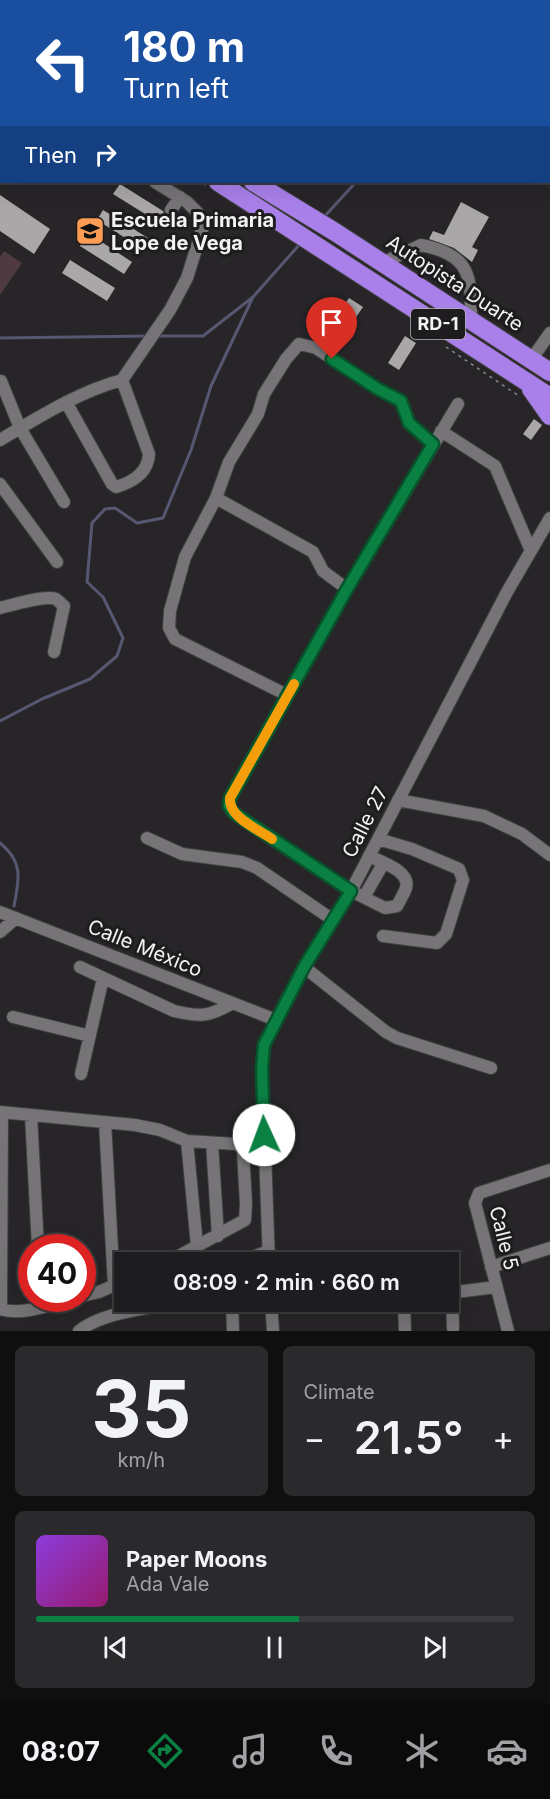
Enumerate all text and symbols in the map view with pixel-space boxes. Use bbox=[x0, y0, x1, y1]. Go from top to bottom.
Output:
text: 180 m bbox=[123, 21, 245, 72]
icon: left bbox=[24, 24, 102, 102]
text: Turn left bbox=[123, 72, 229, 105]
icon: right bbox=[89, 138, 122, 171]
text: Then bbox=[24, 142, 77, 168]
place label: Escuela Primaria Lope de Vega bbox=[111, 208, 274, 255]
school or university icon: Escuela Primaria Lope de Vega bbox=[74, 215, 106, 247]
street label: Autopista Duarte bbox=[382, 230, 528, 336]
pin bbox=[306, 297, 357, 359]
icon: arrive bbox=[315, 306, 348, 339]
road number: RD-1 bbox=[411, 309, 465, 339]
street label: Calle 27 bbox=[337, 783, 393, 861]
street label: Calle México bbox=[84, 914, 206, 982]
position arrow bbox=[232, 1103, 296, 1167]
street label: Calle 5 bbox=[484, 1204, 524, 1272]
speed limit sign: 40 bbox=[18, 1234, 96, 1312]
text: 08:09 · 2 min · 660 m bbox=[173, 1269, 400, 1295]
text: 35 bbox=[91, 1361, 191, 1456]
text: Climate bbox=[304, 1380, 375, 1404]
text: 21.5° bbox=[354, 1410, 464, 1465]
text: − bbox=[304, 1418, 325, 1458]
text: + bbox=[492, 1418, 514, 1458]
text: km/h bbox=[117, 1448, 165, 1472]
text: Paper Moons bbox=[126, 1546, 267, 1572]
text: Ada Vale bbox=[126, 1572, 209, 1596]
icon: previous bbox=[99, 1631, 132, 1664]
icon: pause bbox=[258, 1631, 291, 1664]
icon: next bbox=[418, 1631, 451, 1664]
icon: directions bbox=[144, 1730, 186, 1772]
icon: music bbox=[229, 1730, 271, 1772]
icon: phone bbox=[315, 1730, 357, 1772]
icon: climate bbox=[401, 1730, 443, 1772]
icon: car bbox=[486, 1730, 528, 1772]
text: 08:07 bbox=[22, 1735, 100, 1768]

